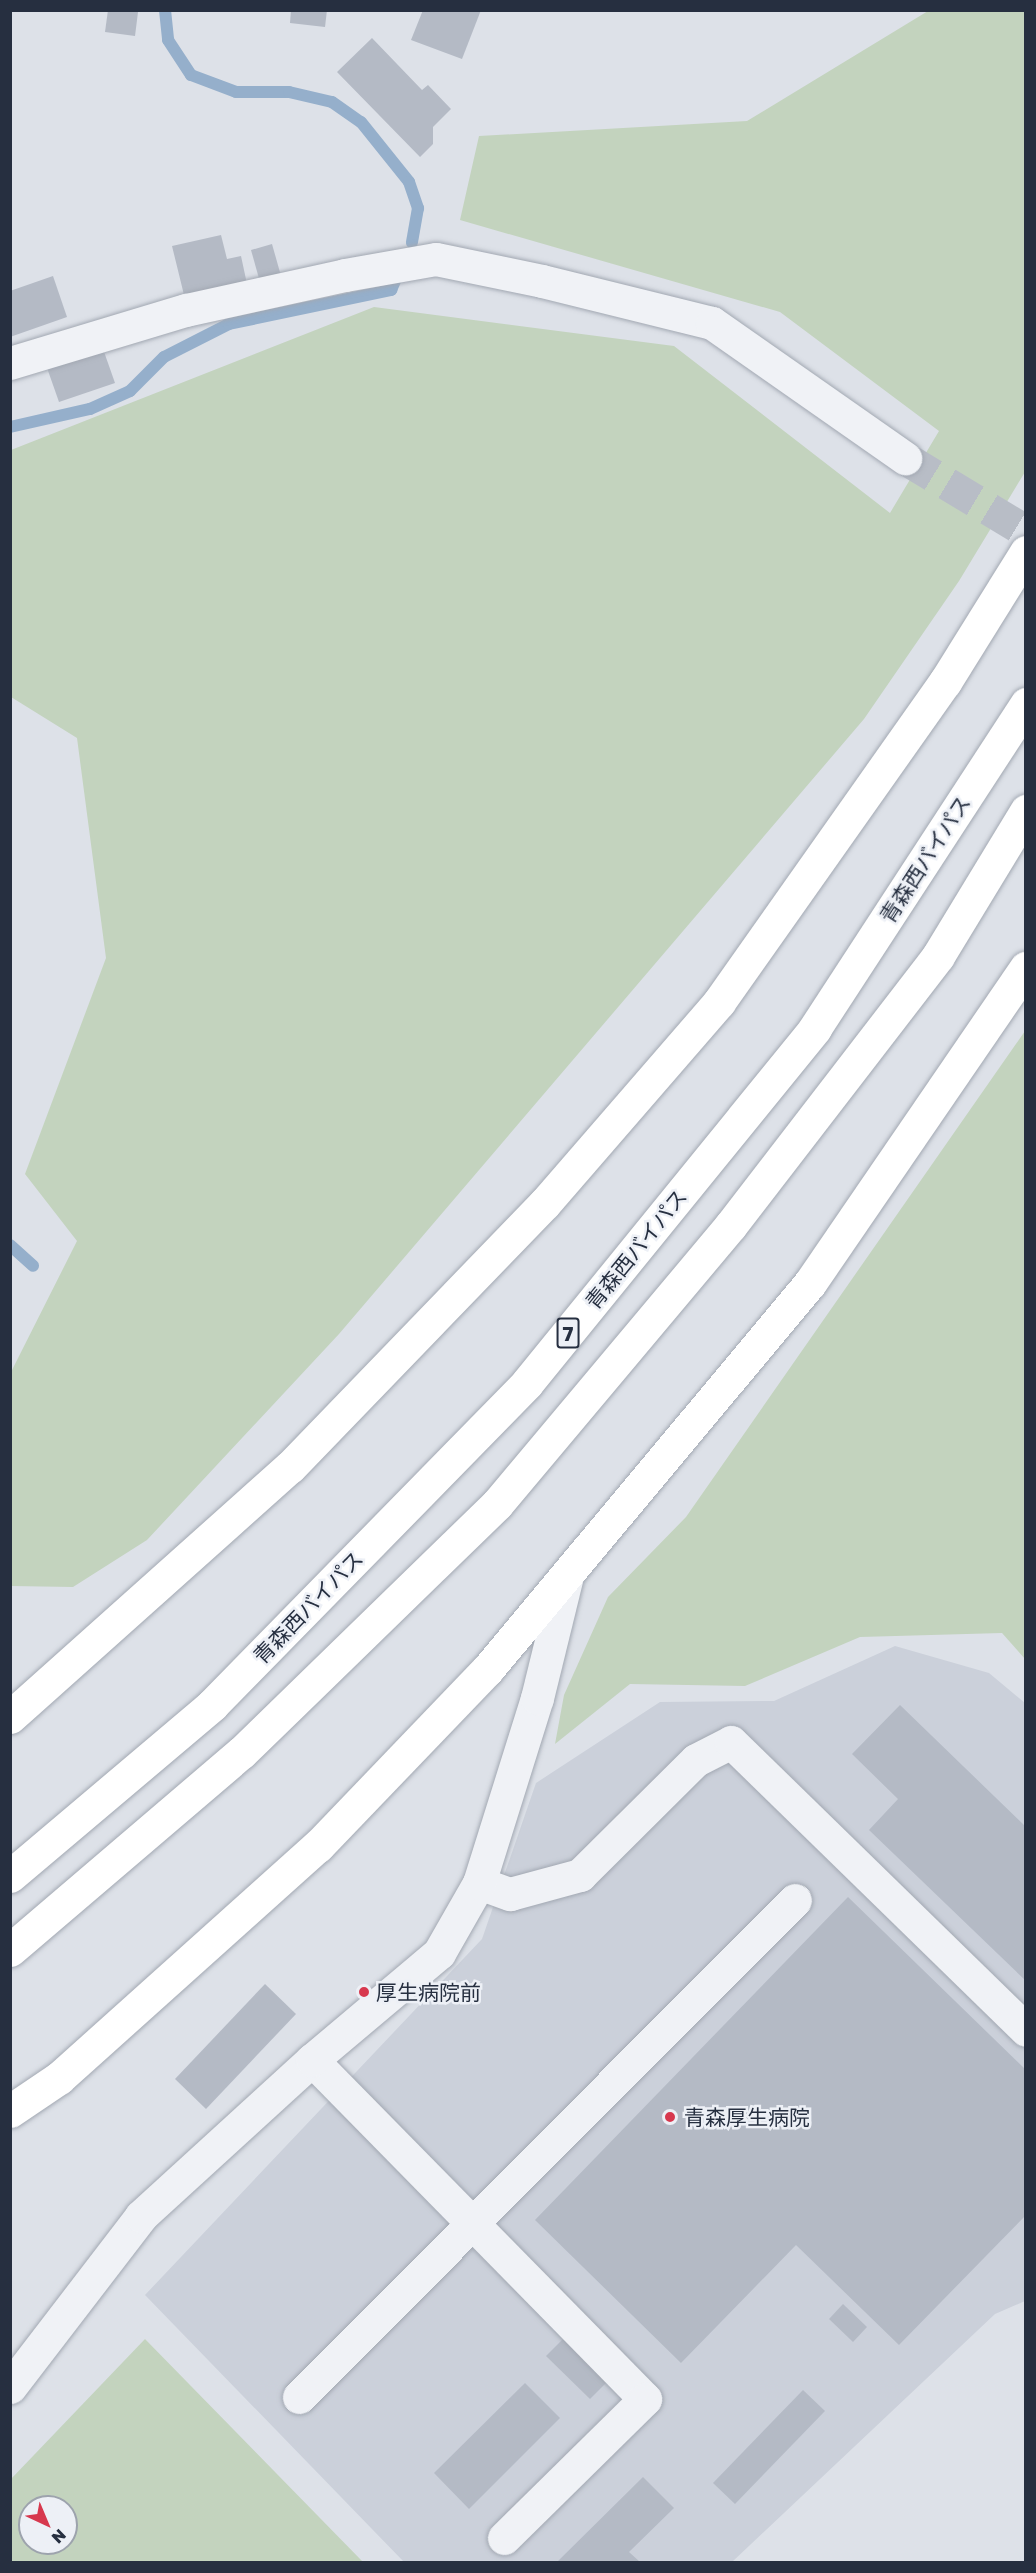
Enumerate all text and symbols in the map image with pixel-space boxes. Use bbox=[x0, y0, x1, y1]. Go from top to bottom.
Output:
street label: 青森西バイパス bbox=[874, 790, 976, 928]
street label: 青森西バイパス bbox=[580, 1184, 692, 1314]
road number: 7 bbox=[556, 1316, 580, 1350]
street label: 青森西バイパス bbox=[248, 1545, 368, 1669]
place label: 厚生病院前 bbox=[376, 1979, 481, 2005]
marker: 厚生病院前 bbox=[357, 1985, 371, 1999]
place label: 青森厚生病院 bbox=[684, 2104, 810, 2130]
marker: 青森厚生病院 bbox=[661, 2108, 679, 2126]
north arrow bbox=[18, 2495, 78, 2555]
text: N bbox=[48, 2525, 70, 2548]

